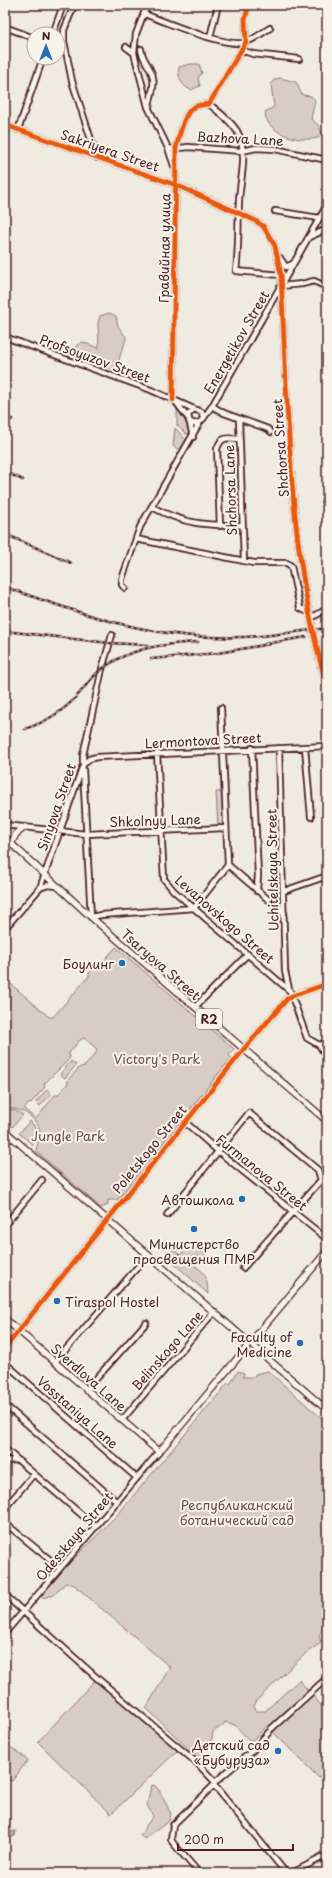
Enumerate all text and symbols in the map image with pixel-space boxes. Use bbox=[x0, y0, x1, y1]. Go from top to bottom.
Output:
north arrow bbox=[26, 26, 66, 66]
text: N bbox=[42, 27, 51, 44]
street label: Sakriyera Street bbox=[58, 124, 162, 176]
street label: Bazhova Lane bbox=[196, 126, 284, 150]
street label: Гравийная улица bbox=[154, 192, 174, 303]
street label: Energetikov Street bbox=[199, 287, 273, 397]
street label: Profsoyuzov Street bbox=[37, 329, 153, 387]
street label: Shchorsa Street bbox=[267, 398, 293, 498]
street label: Shchorsa Lane bbox=[219, 444, 241, 536]
street label: Lermontova Street bbox=[144, 727, 262, 753]
street label: Sinyova Street bbox=[32, 761, 80, 853]
street label: Shkolnyy Lane bbox=[109, 809, 201, 831]
street label: Uchitelskaya Street bbox=[261, 809, 283, 931]
street label: Levanovskogo Street bbox=[171, 870, 279, 968]
street label: Tsaryova Street bbox=[117, 924, 205, 1004]
place label: Боулинг bbox=[63, 954, 114, 973]
marker: Боулинг bbox=[117, 958, 127, 968]
road number: R2 bbox=[196, 1009, 222, 1029]
park label: Victory's Park bbox=[114, 1049, 201, 1068]
street label: Poletskogo Street bbox=[107, 1101, 191, 1197]
park label: Jungle Park bbox=[31, 1126, 105, 1145]
street label: Furmanova Street bbox=[212, 1129, 312, 1215]
place label: Автошкола bbox=[161, 1190, 235, 1209]
marker: Автошкола bbox=[237, 1194, 247, 1204]
marker: Министерство просвещения ПМР bbox=[189, 1224, 199, 1234]
place label: Министерство просвещения ПМР bbox=[133, 1234, 255, 1268]
place label: Tiraspol Hostel bbox=[65, 1292, 159, 1311]
marker: Tiraspol Hostel bbox=[52, 1296, 62, 1306]
street label: Belinskogo Lane bbox=[127, 1306, 207, 1394]
place label: Faculty of Medicine bbox=[230, 1327, 293, 1361]
marker: Faculty of Medicine bbox=[295, 1338, 305, 1348]
street label: Sverdlova Lane bbox=[47, 1339, 131, 1415]
street label: Vosstaniya Lane bbox=[33, 1371, 123, 1453]
street label: Odesskaya Street bbox=[31, 1487, 117, 1585]
park label: Республиканский ботанический сад bbox=[180, 1495, 294, 1529]
place label: Детский сад «Бубуруза» bbox=[192, 1735, 270, 1769]
marker: Детский сад «Бубуруза» bbox=[273, 1746, 283, 1756]
scale bar bbox=[178, 1826, 293, 1852]
text: 200 m bbox=[184, 1830, 224, 1848]

